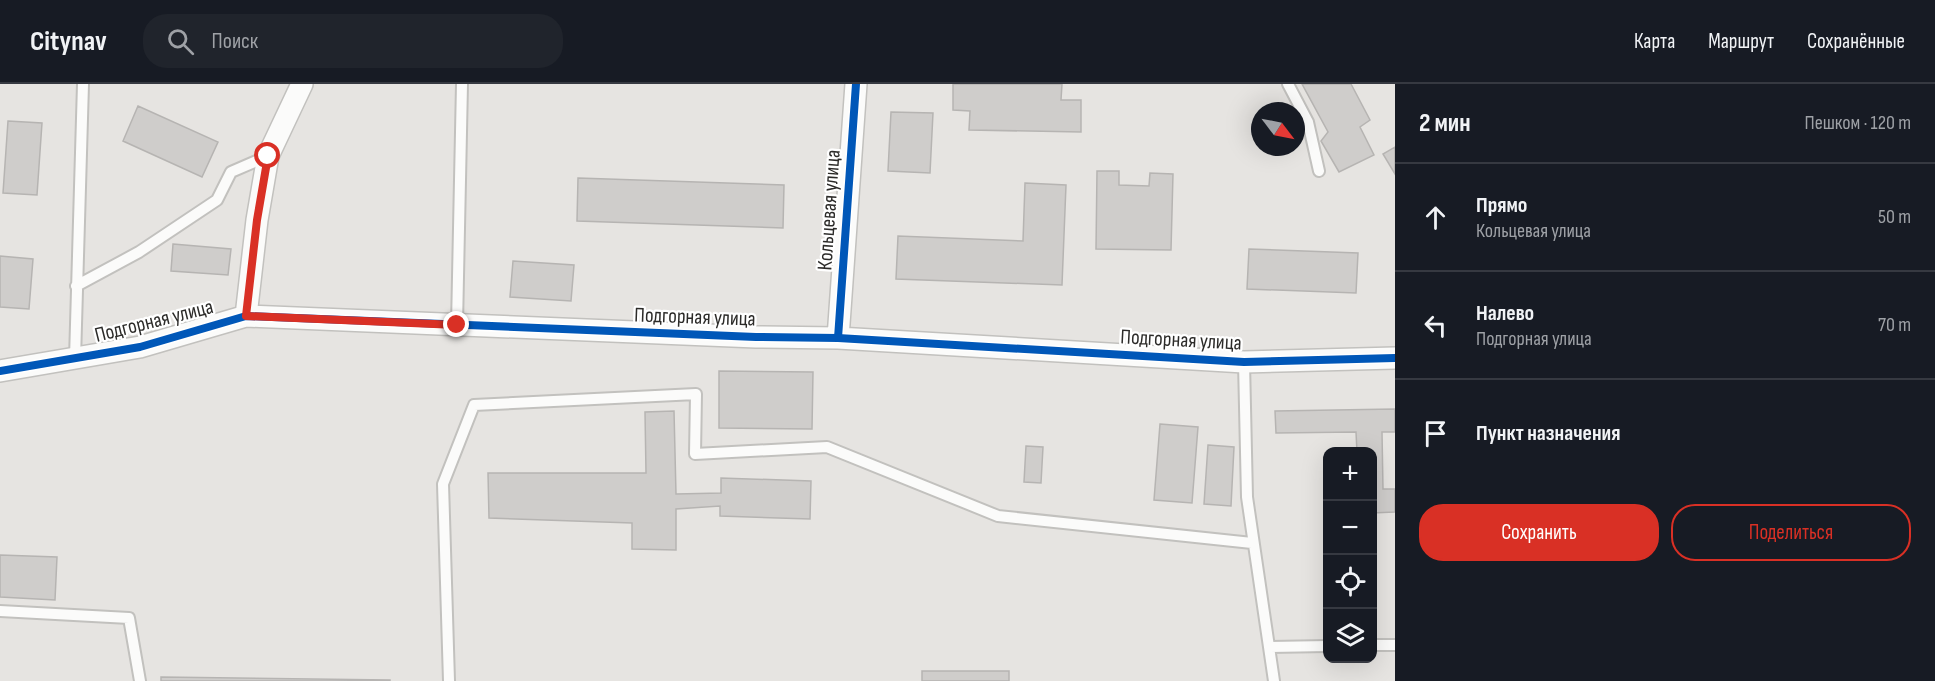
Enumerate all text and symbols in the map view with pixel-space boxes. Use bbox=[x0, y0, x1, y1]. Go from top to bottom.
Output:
search box bbox=[143, 14, 563, 68]
text: Citynav bbox=[30, 25, 107, 58]
icon: search bbox=[164, 25, 197, 58]
text: Поиск bbox=[212, 28, 258, 55]
text: Карта bbox=[1634, 29, 1675, 54]
text: Маршрут bbox=[1708, 29, 1774, 54]
text: Сохранённые bbox=[1807, 29, 1905, 54]
north arrow bbox=[1251, 102, 1305, 156]
text: 2 мин bbox=[1419, 108, 1471, 139]
text: Пешком · 120 m bbox=[1805, 111, 1911, 135]
route start bbox=[254, 142, 280, 168]
street label: Кольцевая улица bbox=[812, 149, 846, 271]
text: Прямо bbox=[1476, 192, 1527, 219]
icon: ahead bbox=[1419, 201, 1452, 234]
text: 50 m bbox=[1878, 205, 1911, 229]
text: Кольцевая улица bbox=[1476, 219, 1591, 243]
street label: Подгорная улица bbox=[92, 294, 216, 348]
text: Налево bbox=[1476, 300, 1534, 327]
street label: Подгорная улица bbox=[634, 302, 756, 332]
icon: left bbox=[1419, 309, 1452, 342]
route end bbox=[443, 311, 469, 337]
text: 70 m bbox=[1878, 313, 1911, 337]
street label: Подгорная улица bbox=[1120, 324, 1242, 356]
text: Подгорная улица bbox=[1476, 327, 1592, 351]
icon: arrive bbox=[1419, 417, 1452, 450]
text: Пункт назначения bbox=[1476, 420, 1620, 447]
map controls bbox=[1323, 447, 1377, 663]
button: + bbox=[1323, 447, 1377, 501]
button: − bbox=[1323, 501, 1377, 555]
button: Сохранить bbox=[1419, 504, 1659, 561]
button: Поделиться bbox=[1671, 504, 1911, 561]
button: locate bbox=[1323, 555, 1377, 609]
button: layers bbox=[1323, 609, 1377, 663]

